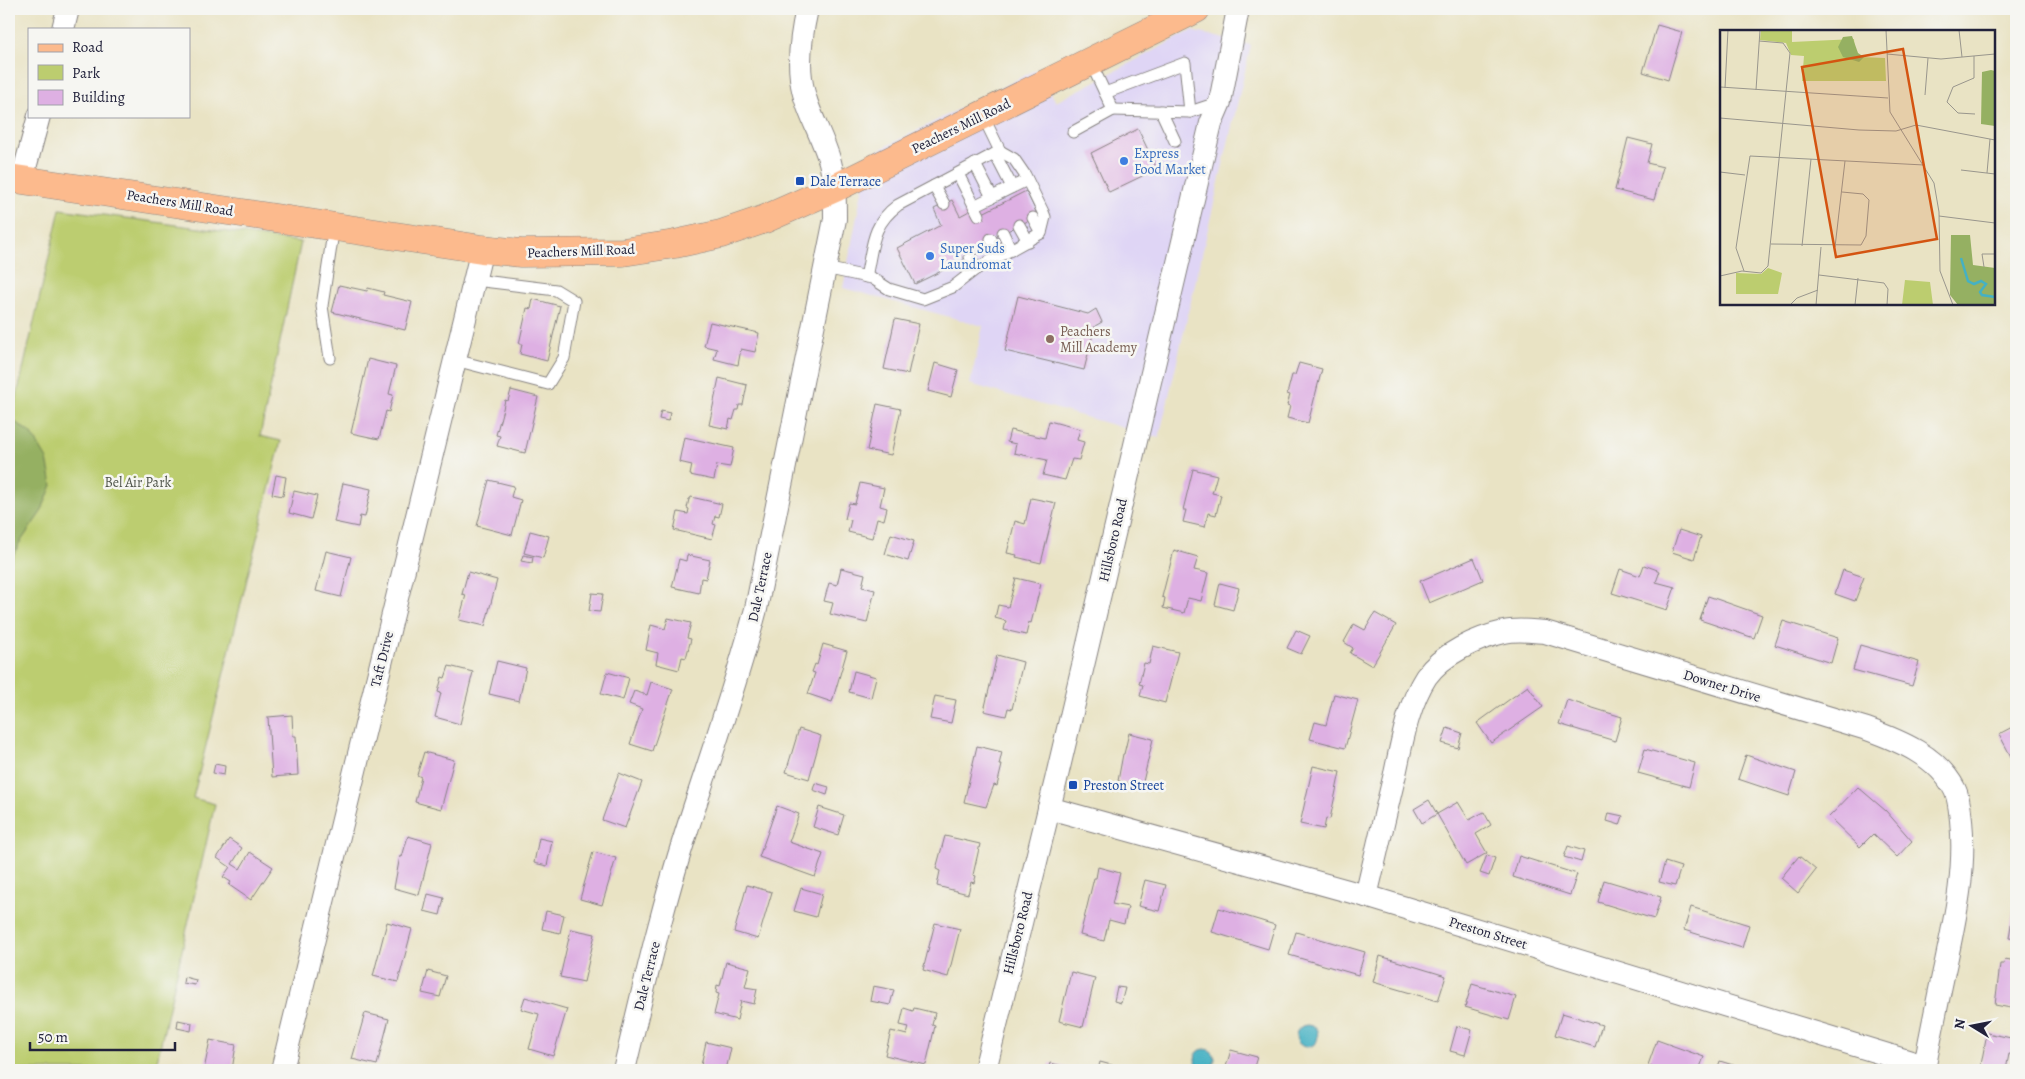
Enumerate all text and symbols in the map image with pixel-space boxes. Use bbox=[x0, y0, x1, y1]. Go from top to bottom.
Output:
legend bbox=[28, 28, 190, 118]
inset map bbox=[1720, 30, 1995, 305]
text: Road bbox=[72, 37, 104, 57]
text: Park bbox=[72, 63, 101, 83]
text: Building bbox=[72, 87, 125, 107]
street label: Peachers Mill Road bbox=[908, 94, 1014, 158]
place label: Express Food Market bbox=[1134, 144, 1206, 179]
marker: Express Food Market bbox=[1118, 155, 1130, 167]
place label: Dale Terrace bbox=[810, 172, 881, 191]
marker: Dale Terrace bbox=[794, 175, 806, 187]
street label: Peachers Mill Road bbox=[125, 185, 235, 221]
place label: Super Suds Laundromat bbox=[940, 239, 1012, 274]
street label: Peachers Mill Road bbox=[527, 240, 636, 262]
marker: Super Suds Laundromat bbox=[924, 250, 936, 262]
place label: Peachers Mill Academy bbox=[1060, 322, 1138, 357]
marker: Peachers Mill Academy bbox=[1044, 333, 1056, 345]
park label: Bel Air Park bbox=[105, 473, 172, 492]
street label: Hillsboro Road bbox=[1094, 496, 1132, 584]
street label: Dale Terrace bbox=[743, 550, 777, 624]
street label: Taft Drive bbox=[366, 629, 398, 689]
street label: Downer Drive bbox=[1681, 665, 1763, 707]
place label: Preston Street bbox=[1083, 776, 1165, 795]
marker: Preston Street bbox=[1067, 779, 1079, 791]
street label: Hillsboro Road bbox=[998, 889, 1038, 977]
street label: Preston Street bbox=[1446, 912, 1530, 954]
street label: Dale Terrace bbox=[629, 939, 665, 1013]
north arrow bbox=[1948, 1002, 1998, 1052]
text: N bbox=[1949, 1017, 1970, 1031]
scale bar bbox=[30, 1019, 175, 1051]
text: 50 m bbox=[38, 1027, 68, 1047]

